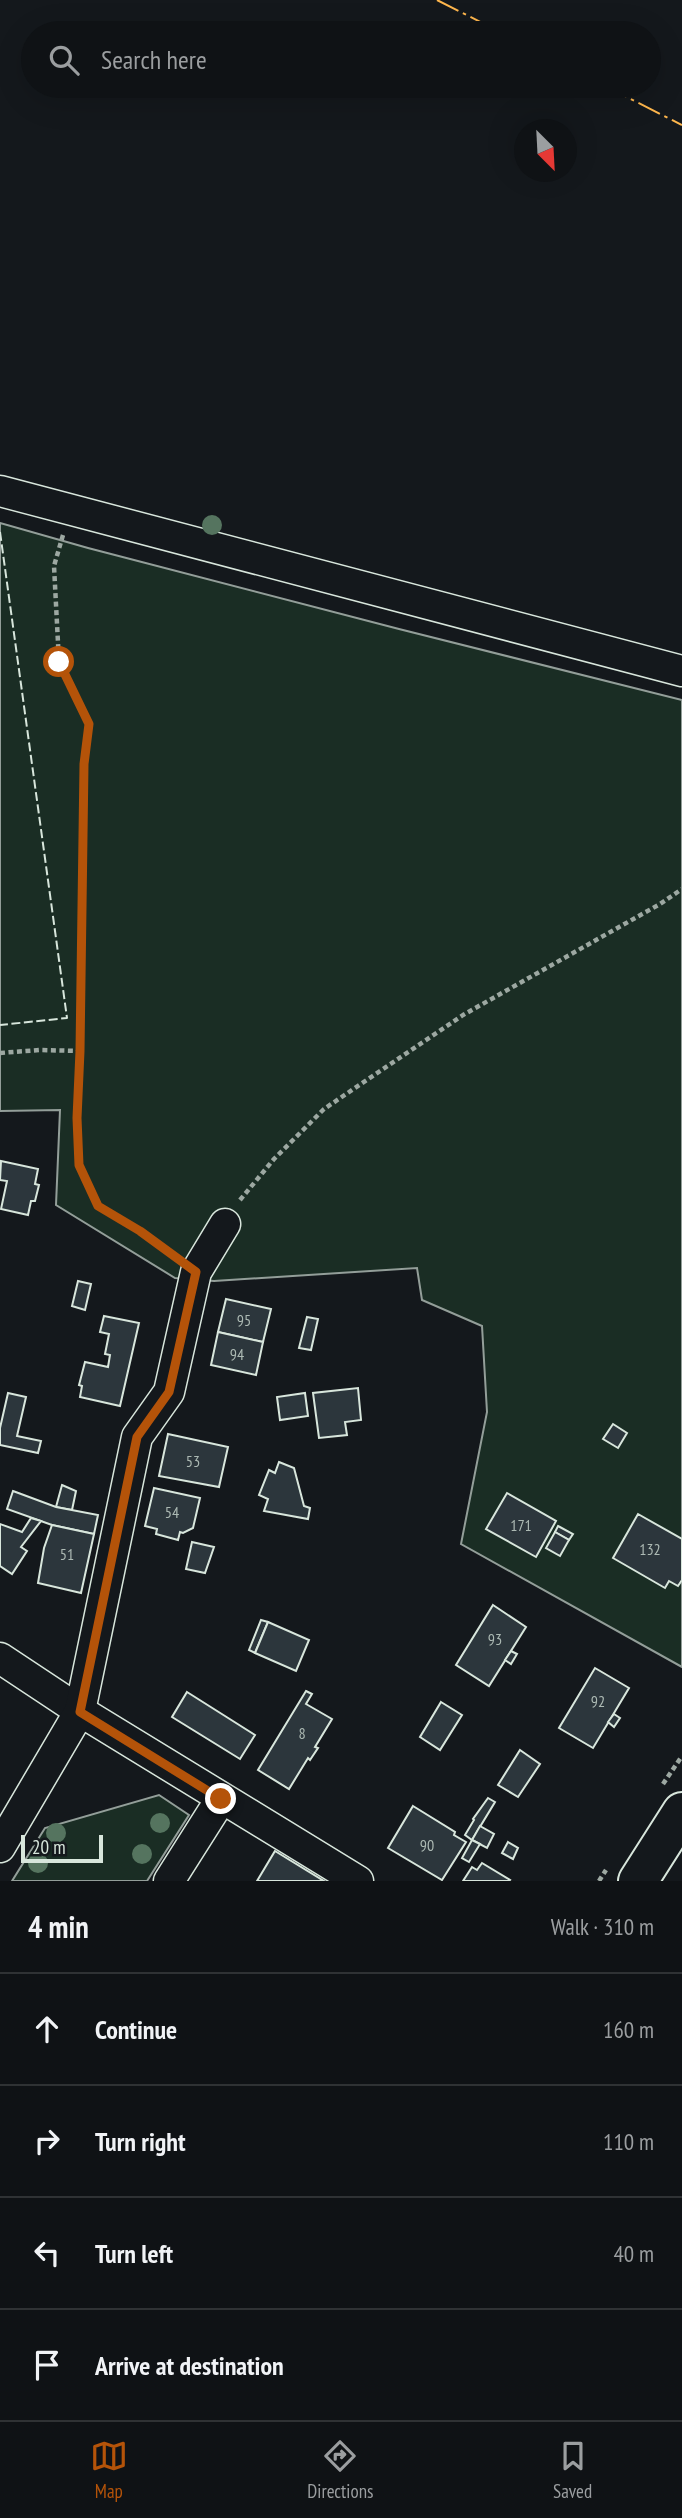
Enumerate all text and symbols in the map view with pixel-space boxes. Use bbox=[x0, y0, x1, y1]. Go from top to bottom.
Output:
search box bbox=[21, 21, 661, 98]
icon: search bbox=[45, 41, 83, 79]
text: Search here bbox=[101, 43, 207, 76]
north arrow bbox=[514, 119, 577, 182]
route start bbox=[43, 646, 74, 677]
house number: 95 bbox=[237, 1310, 251, 1330]
house number: 94 bbox=[230, 1344, 244, 1364]
house number: 53 bbox=[186, 1451, 200, 1471]
house number: 54 bbox=[165, 1502, 179, 1522]
house number: 171 bbox=[510, 1515, 532, 1535]
house number: 132 bbox=[639, 1539, 661, 1559]
house number: 51 bbox=[60, 1544, 74, 1564]
house number: 93 bbox=[488, 1629, 502, 1649]
house number: 92 bbox=[591, 1691, 605, 1711]
house number: 8 bbox=[298, 1723, 306, 1743]
route end bbox=[205, 1783, 236, 1814]
scale bar bbox=[21, 1832, 103, 1864]
text: 20 m bbox=[32, 1835, 66, 1859]
house number: 90 bbox=[420, 1835, 434, 1855]
text: 4 min bbox=[28, 1907, 89, 1946]
text: Walk · 310 m bbox=[551, 1912, 654, 1941]
icon: ahead bbox=[28, 2010, 66, 2048]
text: Continue bbox=[95, 2013, 177, 2046]
text: 160 m bbox=[603, 2015, 654, 2044]
icon: right bbox=[28, 2122, 66, 2160]
text: Turn right bbox=[95, 2125, 186, 2158]
text: 110 m bbox=[603, 2127, 654, 2156]
icon: left bbox=[28, 2234, 66, 2272]
text: Turn left bbox=[95, 2237, 173, 2270]
text: 40 m bbox=[613, 2239, 654, 2268]
icon: arrive bbox=[28, 2346, 66, 2384]
text: Arrive at destination bbox=[95, 2349, 284, 2382]
tab: Map bbox=[90, 2437, 128, 2503]
tab: Directions bbox=[307, 2437, 373, 2503]
tab: Saved bbox=[553, 2437, 592, 2503]

